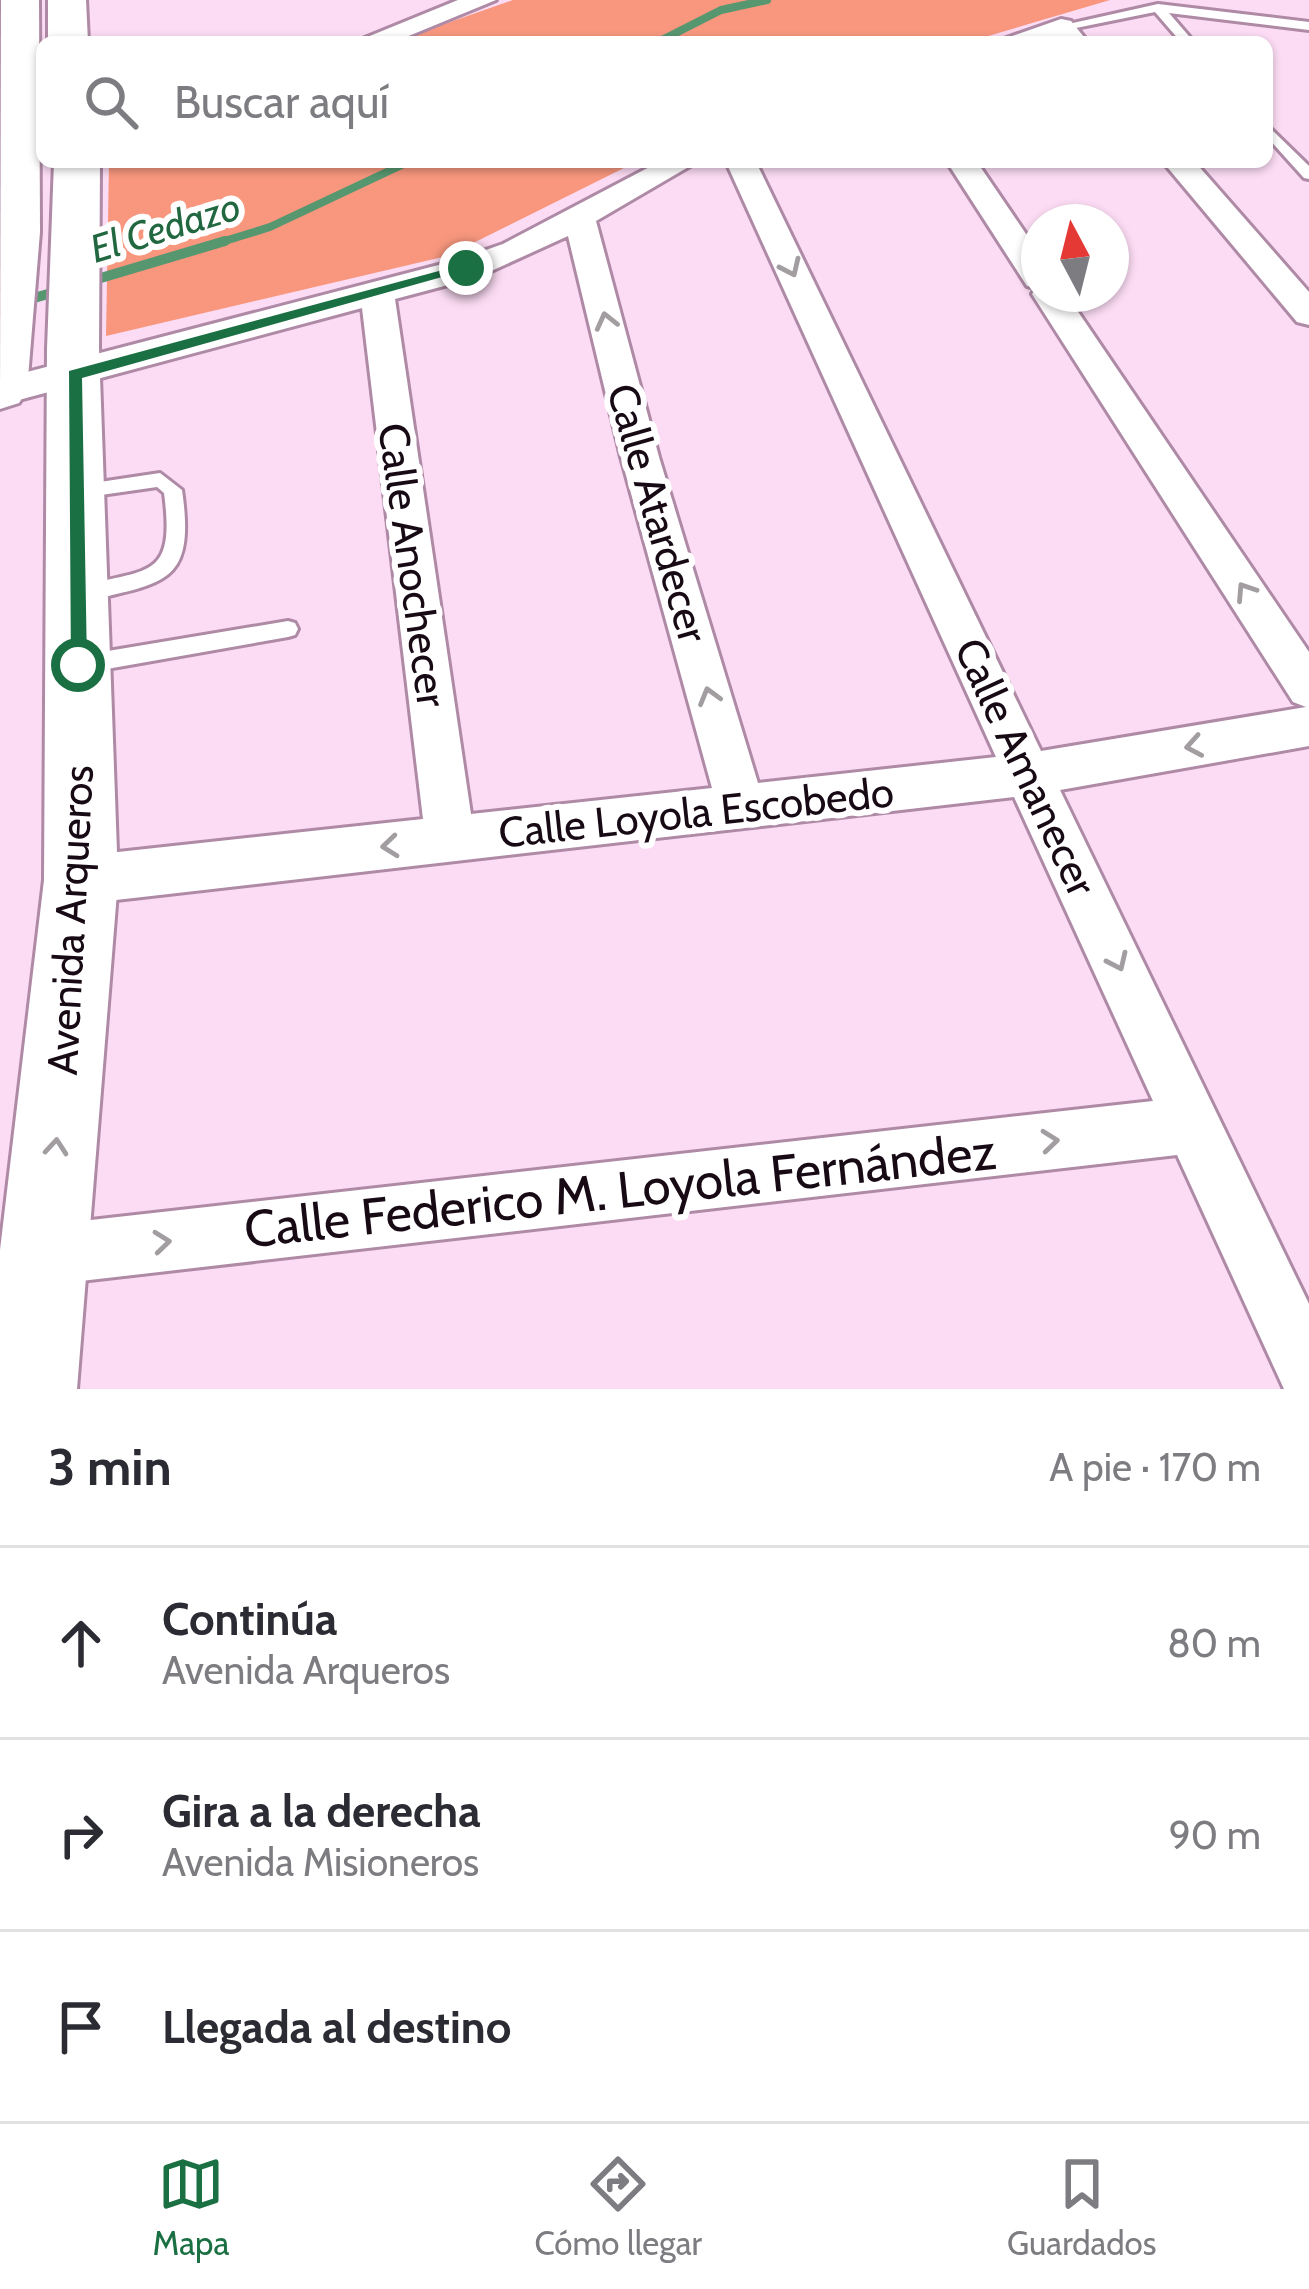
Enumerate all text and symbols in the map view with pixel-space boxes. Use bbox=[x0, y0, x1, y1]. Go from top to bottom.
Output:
search box bbox=[36, 36, 1273, 168]
icon: search bbox=[78, 69, 144, 135]
text: Buscar aquí bbox=[174, 75, 389, 129]
water label: El Cedazo bbox=[84, 181, 246, 273]
north arrow bbox=[1021, 204, 1129, 312]
route end bbox=[439, 241, 493, 295]
one-way arrow bbox=[777, 256, 800, 277]
one-way arrow bbox=[595, 311, 620, 331]
street label: Calle Atardecer bbox=[596, 378, 720, 649]
street label: Calle Anochecer bbox=[367, 420, 459, 711]
one-way arrow bbox=[1237, 583, 1259, 605]
street label: Calle Amanecer bbox=[944, 630, 1109, 905]
route start bbox=[51, 638, 105, 692]
one-way arrow bbox=[698, 687, 723, 708]
one-way arrow bbox=[1184, 732, 1204, 757]
street label: Avenida Arqueros bbox=[36, 764, 104, 1076]
street label: Calle Loyola Escobedo bbox=[496, 765, 896, 859]
one-way arrow bbox=[380, 832, 400, 858]
one-way arrow bbox=[1104, 950, 1127, 972]
street label: Calle Federico M. Loyola Fernández bbox=[241, 1120, 999, 1260]
one-way arrow bbox=[1041, 1129, 1060, 1154]
one-way arrow bbox=[43, 1138, 68, 1157]
one-way arrow bbox=[153, 1230, 172, 1255]
text: 3 min bbox=[48, 1436, 172, 1498]
text: A pie · 170 m bbox=[1049, 1443, 1261, 1491]
text: Continúa bbox=[162, 1592, 337, 1646]
icon: ahead bbox=[48, 1610, 114, 1676]
text: 80 m bbox=[1167, 1619, 1261, 1667]
text: Avenida Arqueros bbox=[162, 1646, 450, 1694]
text: Gira a la derecha bbox=[162, 1784, 481, 1838]
icon: right bbox=[48, 1802, 114, 1868]
text: 90 m bbox=[1169, 1811, 1261, 1859]
text: Avenida Misioneros bbox=[162, 1838, 479, 1886]
icon: arrive bbox=[48, 1994, 114, 2060]
text: Llegada al destino bbox=[162, 2000, 511, 2054]
tab: Mapa bbox=[153, 2151, 229, 2263]
tab: Cómo llegar bbox=[534, 2151, 702, 2263]
tab: Guardados bbox=[1007, 2151, 1156, 2263]

